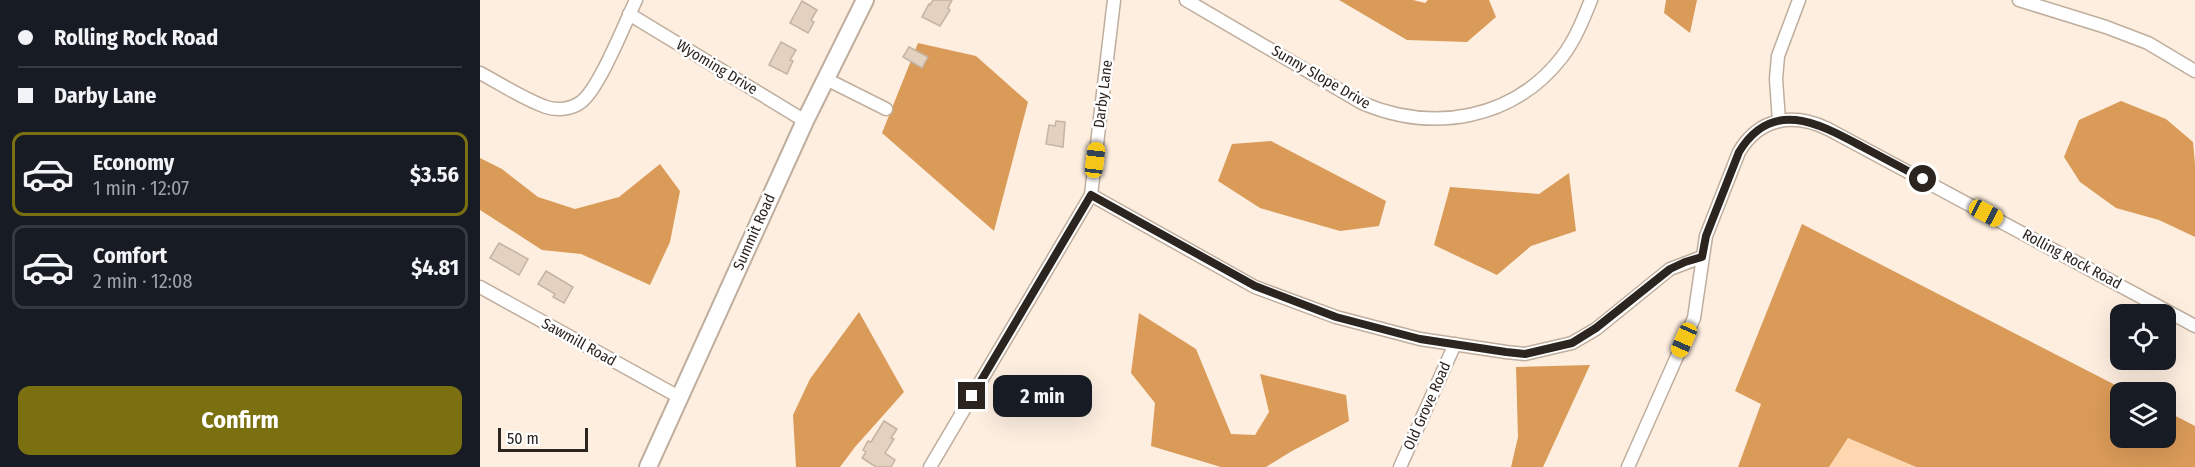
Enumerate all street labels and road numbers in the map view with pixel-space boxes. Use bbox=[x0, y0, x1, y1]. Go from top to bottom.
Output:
street label: Wyoming Drive bbox=[673, 36, 761, 98]
street label: Sunny Slope Drive bbox=[1268, 41, 1374, 113]
street label: Darby Lane bbox=[1090, 59, 1116, 129]
street label: Summit Road bbox=[729, 191, 779, 273]
street label: Rolling Rock Road bbox=[2019, 225, 2125, 293]
street label: Sawmill Road bbox=[539, 314, 619, 370]
street label: Old Grove Road bbox=[1400, 359, 1454, 453]

